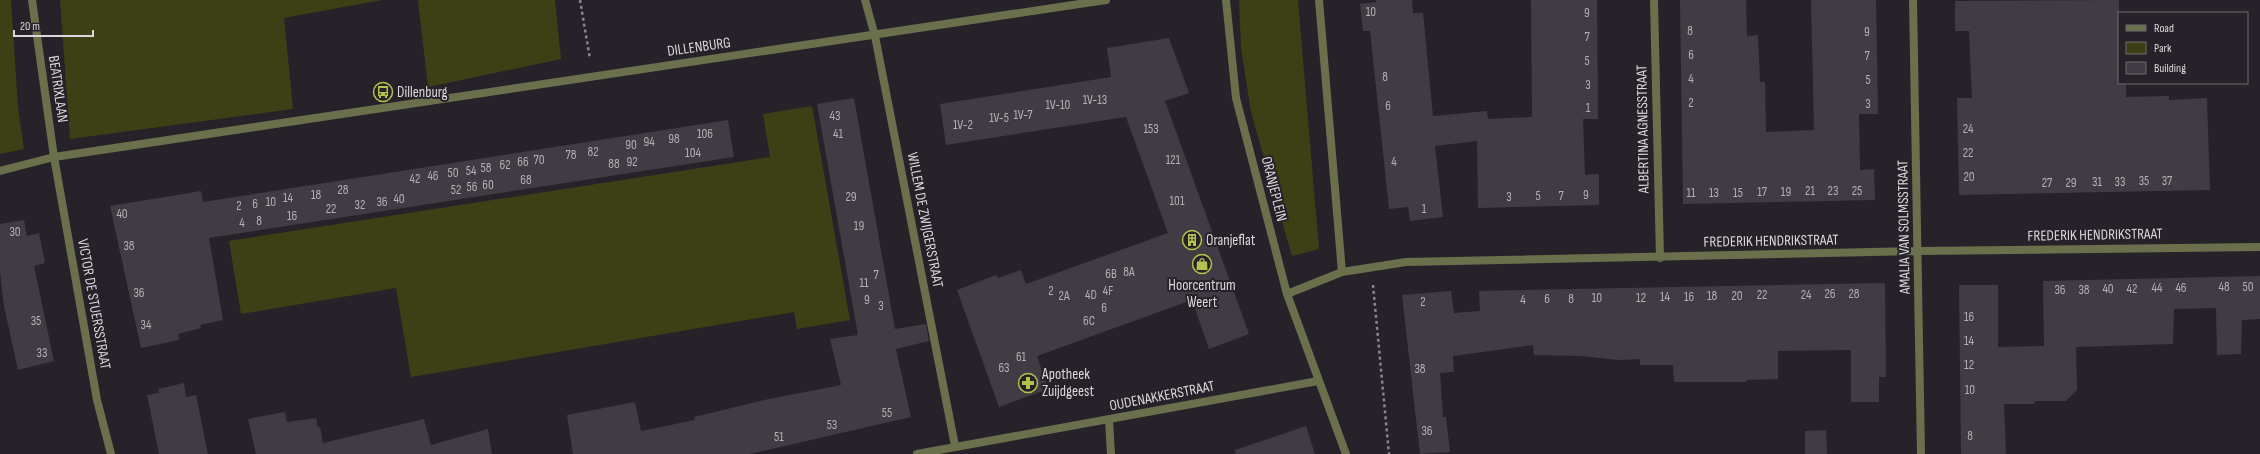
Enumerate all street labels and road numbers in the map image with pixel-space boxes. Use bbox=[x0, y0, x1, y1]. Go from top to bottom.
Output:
street label: DILLENBURG bbox=[666, 33, 732, 61]
street label: BEATRIXLAAN bbox=[44, 54, 72, 124]
street label: ALBERTINA AGNESSTRAAT bbox=[1632, 64, 1654, 195]
street label: WILLEM DE ZWIJGERSTRAAT bbox=[903, 151, 947, 289]
street label: ORANJEPLEIN bbox=[1257, 155, 1291, 223]
street label: AMALIA VAN SOLMSSTRAAT bbox=[1893, 160, 1915, 295]
street label: FREDERIK HENDRIKSTRAAT bbox=[2027, 224, 2163, 246]
street label: FREDERIK HENDRIKSTRAAT bbox=[1703, 230, 1839, 252]
street label: VICTOR DE STUERSSTRAAT bbox=[73, 237, 115, 371]
street label: OUDENAKKERSTRAAT bbox=[1108, 376, 1216, 416]

